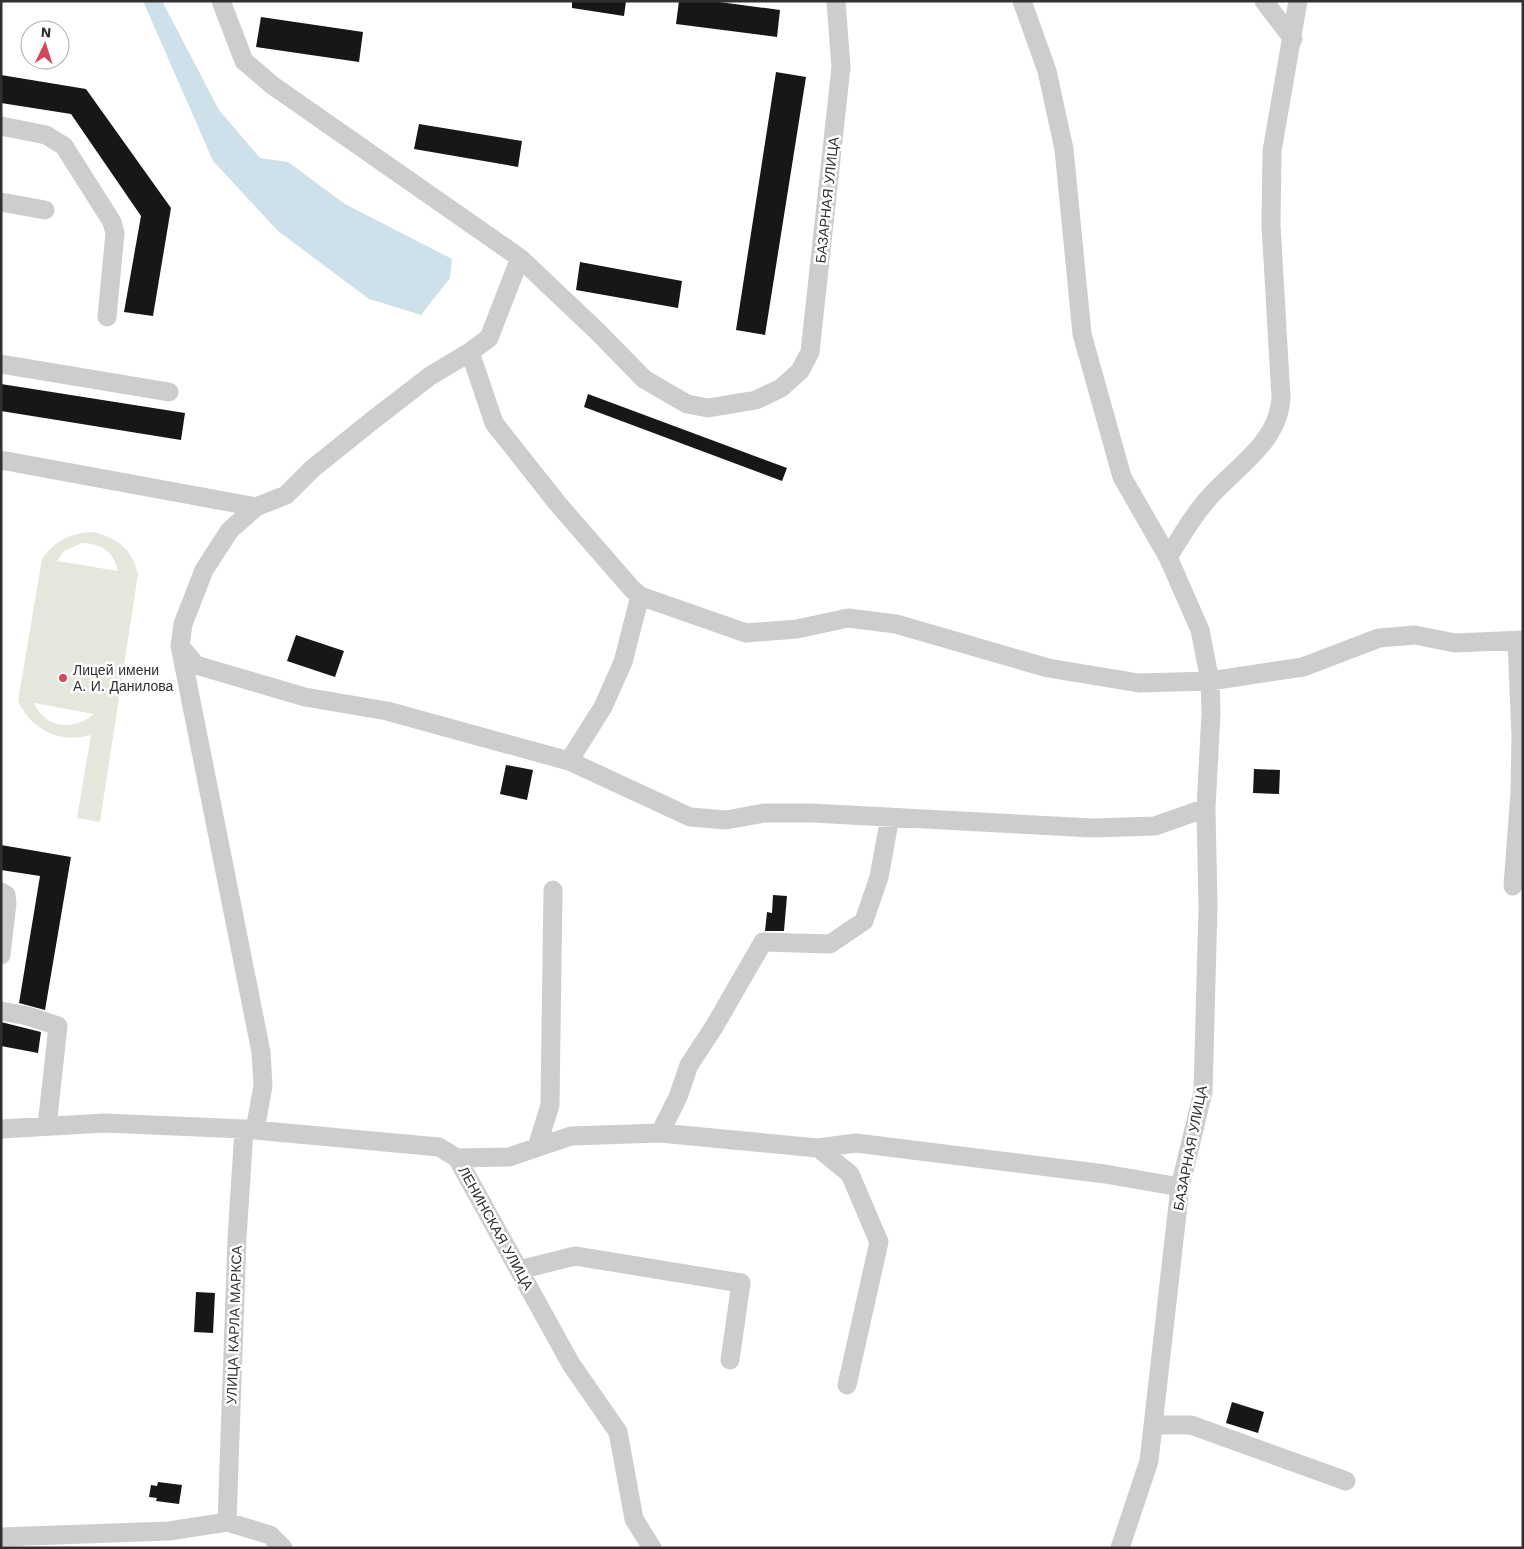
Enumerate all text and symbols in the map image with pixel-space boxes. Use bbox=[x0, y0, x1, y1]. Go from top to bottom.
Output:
north arrow bbox=[20, 20, 70, 70]
text: N bbox=[40, 24, 52, 40]
street label: БАЗАРНАЯ УЛИЦА bbox=[812, 135, 842, 264]
place label: Лицей имени А. И. Данилова bbox=[73, 662, 174, 694]
marker: Лицей имени А. И. Данилова bbox=[57, 672, 69, 684]
street label: БАЗАРНАЯ УЛИЦА bbox=[1170, 1084, 1210, 1212]
street label: ЛЕНИНСКАЯ УЛИЦА bbox=[455, 1163, 537, 1293]
street label: УЛИЦА КАРЛА МАРКСА bbox=[223, 1245, 245, 1405]

